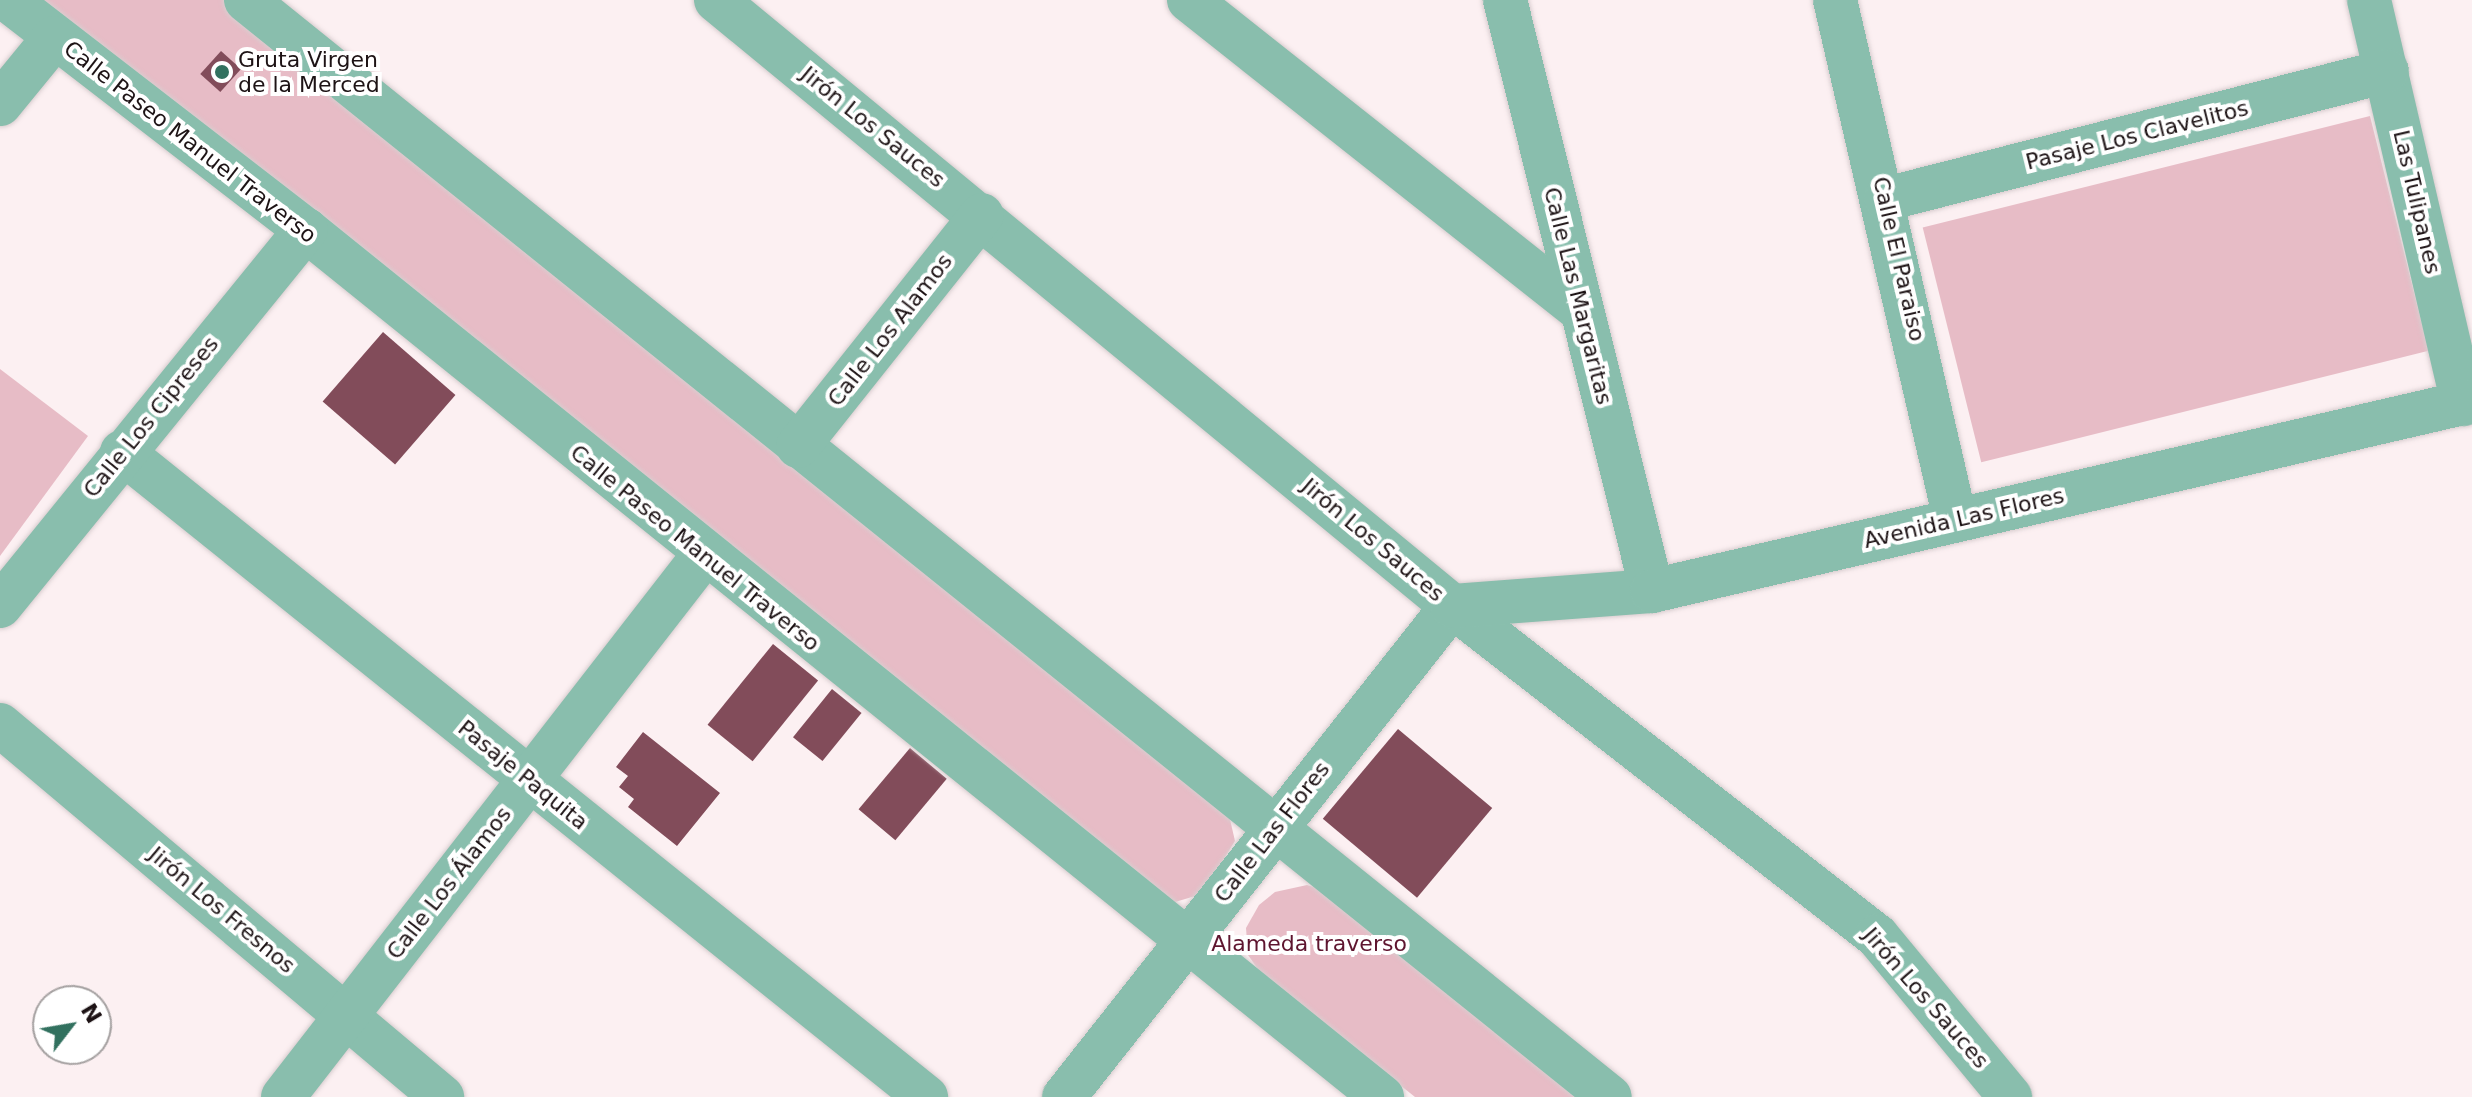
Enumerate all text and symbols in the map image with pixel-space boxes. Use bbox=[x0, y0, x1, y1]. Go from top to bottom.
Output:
street label: Calle Paseo Manuel Traverso bbox=[59, 35, 321, 249]
place label: Gruta Virgen de la Merced bbox=[238, 46, 380, 98]
street label: Jirón Los Sauces bbox=[796, 61, 950, 193]
marker: Gruta Virgen de la Merced bbox=[213, 63, 231, 81]
street label: Pasaje Los Clavelitos bbox=[2023, 95, 2251, 175]
street label: Las Tulipanes bbox=[2388, 127, 2446, 277]
street label: Calle El Paraiso bbox=[1867, 174, 1931, 344]
street label: Calle Las Margaritas bbox=[1538, 185, 1618, 407]
street label: Calle Los Alamos bbox=[822, 248, 958, 412]
street label: Calle Los Cipreses bbox=[78, 331, 224, 503]
street label: Calle Paseo Manuel Traverso bbox=[565, 439, 825, 657]
street label: Jirón Los Sauces bbox=[1296, 473, 1450, 607]
street label: Avenida Las Flores bbox=[1861, 482, 2067, 554]
street label: Pasaje Paquita bbox=[453, 715, 593, 835]
street label: Calle Las Flores bbox=[1209, 756, 1335, 908]
street label: Calle Los Álamos bbox=[381, 801, 517, 965]
street label: Jirón Los Fresnos bbox=[143, 841, 301, 979]
street label: Jirón Los Sauces bbox=[1858, 922, 1994, 1074]
park label: Alameda traverso bbox=[1211, 931, 1407, 957]
north arrow bbox=[32, 985, 112, 1065]
text: N bbox=[76, 999, 107, 1028]

